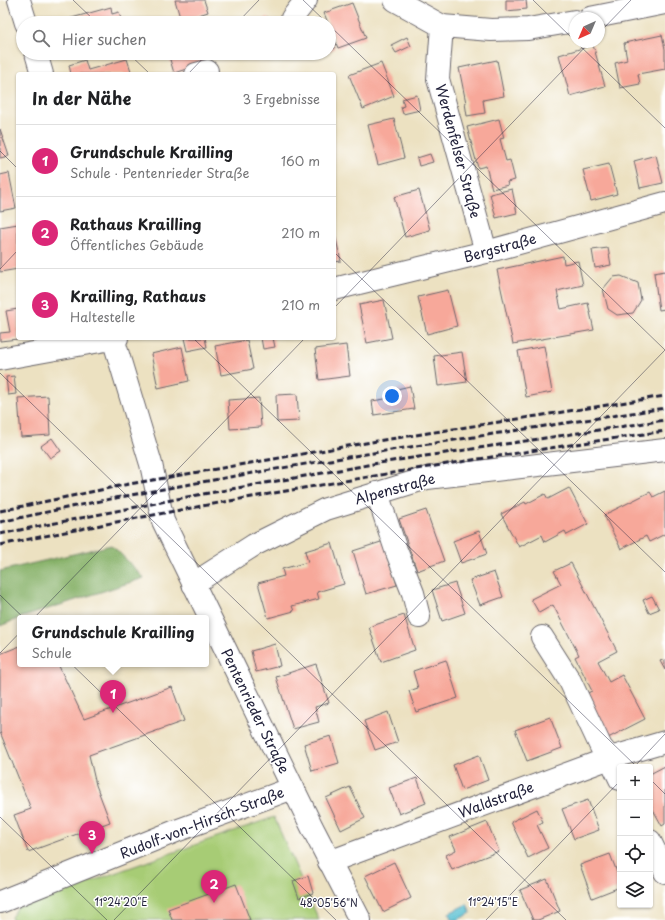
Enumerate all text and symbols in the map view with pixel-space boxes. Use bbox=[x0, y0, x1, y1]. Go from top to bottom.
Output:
north arrow bbox=[569, 12, 605, 48]
search box bbox=[16, 16, 336, 60]
icon: search bbox=[30, 27, 52, 49]
text: Hier suchen bbox=[62, 27, 147, 50]
street label: Werdenfelser Straße bbox=[431, 82, 486, 220]
text: In der Nähe bbox=[32, 85, 131, 111]
text: 3 Ergebnisse bbox=[243, 89, 320, 108]
text: Grundschule Krailling bbox=[70, 140, 233, 163]
text: 1 bbox=[42, 151, 48, 170]
text: 160 m bbox=[281, 151, 320, 170]
text: Schule · Pentenrieder Straße bbox=[70, 163, 249, 182]
text: Rathaus Krailling bbox=[70, 212, 201, 235]
text: 2 bbox=[40, 223, 50, 242]
text: 210 m bbox=[281, 223, 320, 242]
street label: Bergstraße bbox=[461, 228, 539, 267]
text: Öffentliches Gebäude bbox=[70, 235, 204, 254]
text: Krailling, Rathaus bbox=[70, 284, 206, 307]
text: 3 bbox=[41, 295, 49, 314]
text: 210 m bbox=[281, 295, 320, 314]
text: Haltestelle bbox=[70, 307, 135, 326]
your location bbox=[382, 386, 402, 406]
street label: Alpenstraße bbox=[352, 468, 437, 509]
popup bbox=[17, 615, 209, 667]
text: Grundschule Krailling bbox=[32, 620, 194, 643]
text: Schule bbox=[32, 643, 72, 662]
street label: Pentenrieder Straße bbox=[216, 645, 295, 777]
pin: 1 bbox=[100, 680, 126, 713]
map controls bbox=[617, 764, 653, 908]
button: + bbox=[617, 764, 653, 800]
street label: Waldstraße bbox=[455, 776, 536, 823]
street label: Rudolf-von-Hirsch-Straße bbox=[117, 781, 287, 864]
button: − bbox=[617, 800, 653, 836]
pin: 3 bbox=[79, 821, 105, 854]
button: locate bbox=[617, 836, 653, 872]
pin: 2 bbox=[201, 870, 227, 903]
button: layers bbox=[617, 872, 653, 908]
text: 11°24'20"E bbox=[94, 894, 148, 909]
text: 11°24'15"E bbox=[468, 894, 518, 909]
text: 48°05'56"N bbox=[300, 895, 358, 910]

